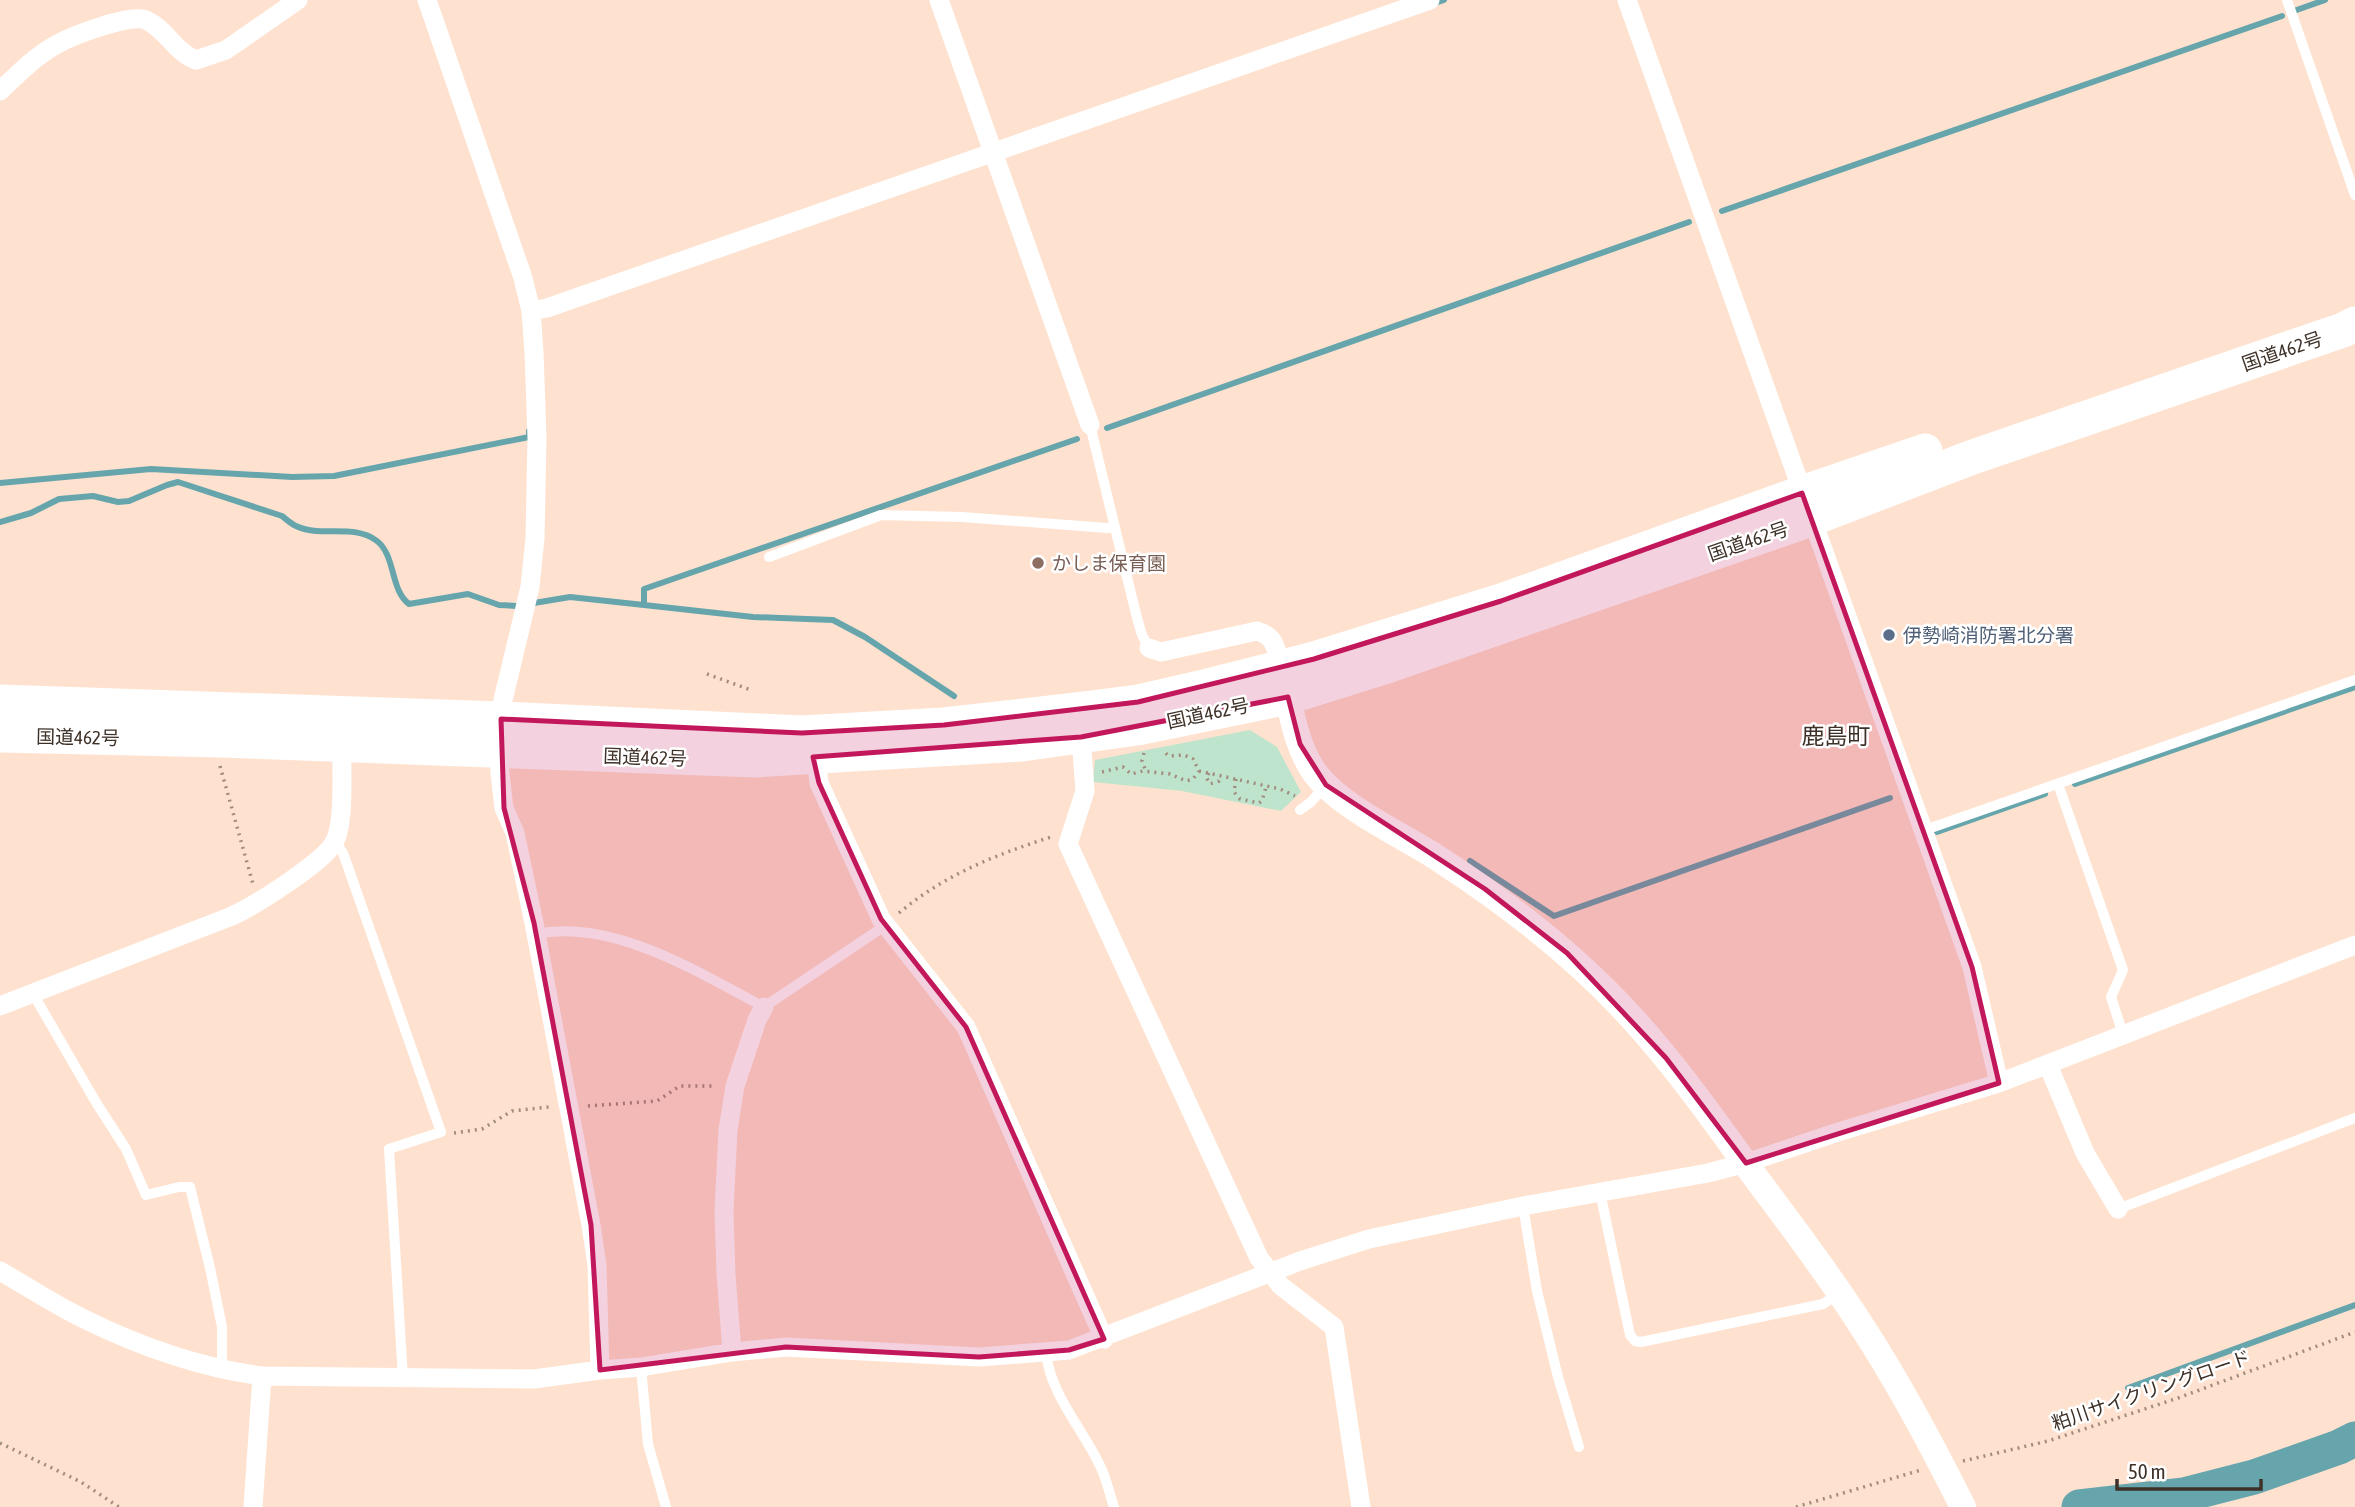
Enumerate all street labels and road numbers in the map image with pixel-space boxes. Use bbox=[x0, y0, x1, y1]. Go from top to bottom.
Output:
street label: 国道462号 bbox=[2239, 327, 2325, 375]
street label: 国道462号 bbox=[1705, 517, 1791, 565]
street label: 国道462号 bbox=[1165, 694, 1251, 732]
street label: 国道462号 bbox=[36, 725, 120, 749]
street label: 国道462号 bbox=[603, 745, 687, 769]
street label: 粕川サイクリングロード bbox=[2049, 1346, 2253, 1434]

